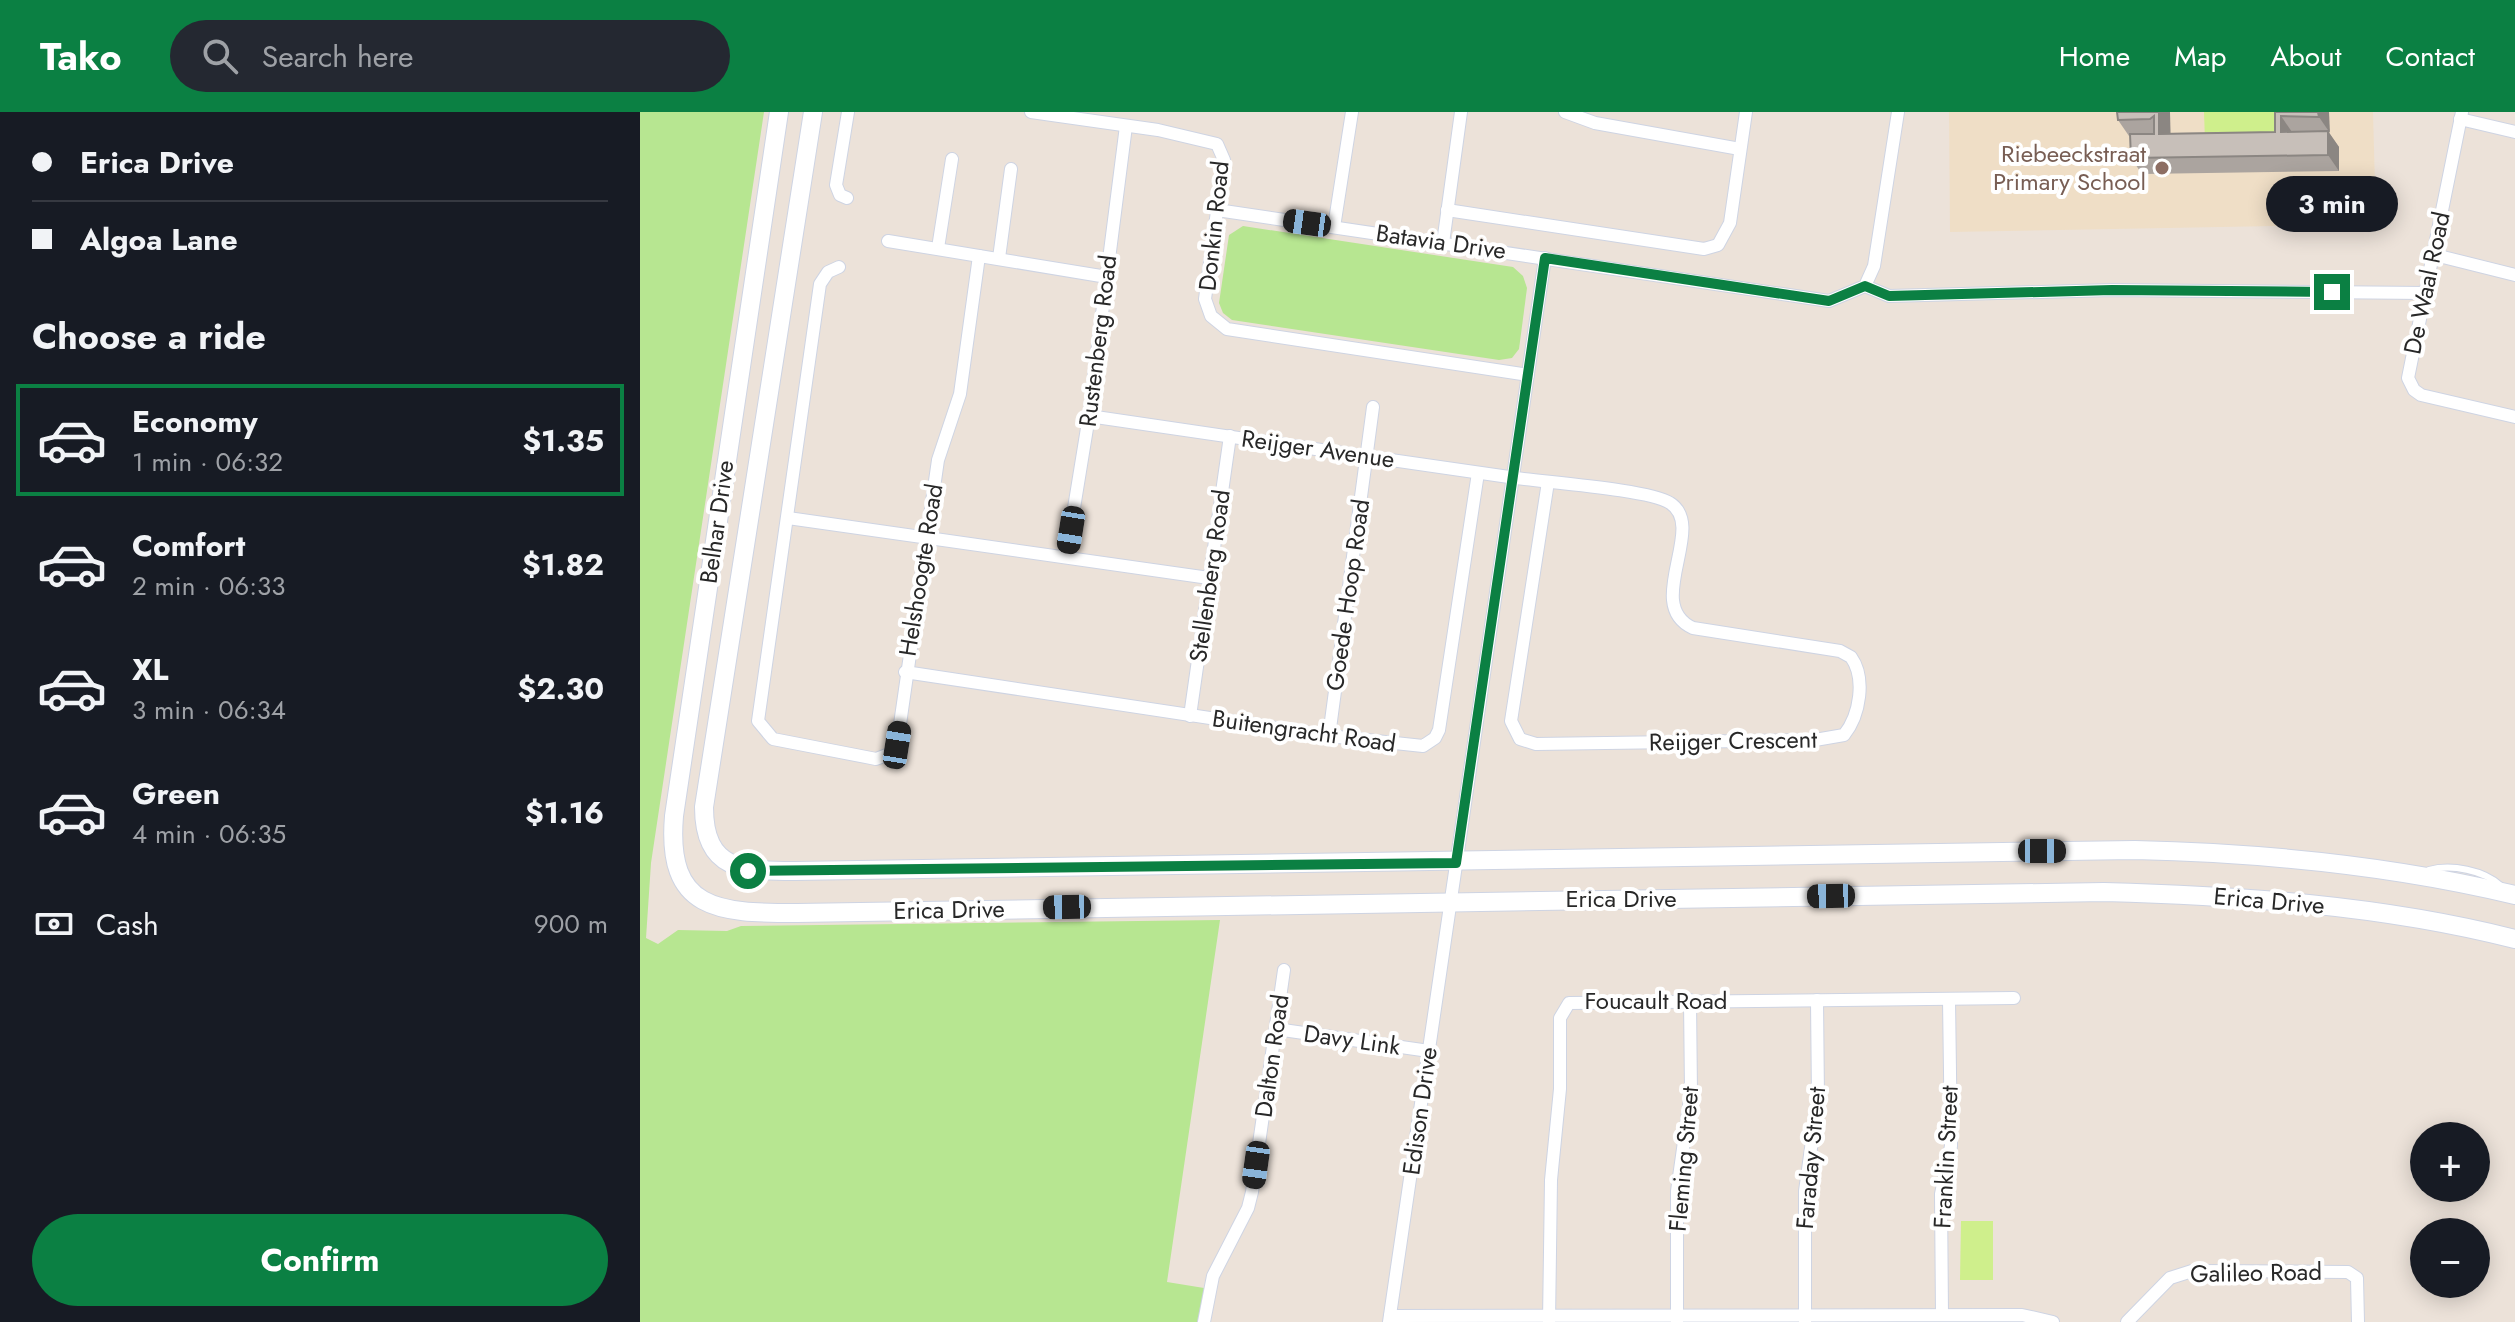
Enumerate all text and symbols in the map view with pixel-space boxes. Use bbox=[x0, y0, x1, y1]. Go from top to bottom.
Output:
search box bbox=[170, 20, 730, 92]
text: Tako bbox=[40, 29, 122, 84]
icon: search bbox=[198, 34, 242, 78]
text: Search here bbox=[262, 35, 414, 78]
text: Home bbox=[2059, 36, 2130, 77]
text: Map bbox=[2174, 36, 2226, 77]
text: About bbox=[2270, 36, 2342, 77]
text: Contact bbox=[2386, 36, 2475, 77]
place label: Riebeeckstraat Primary School bbox=[1993, 136, 2146, 199]
text: Erica Drive bbox=[80, 141, 234, 184]
street label: Donkin Road bbox=[1189, 159, 1238, 293]
marker: Riebeeckstraat Primary School bbox=[2153, 159, 2171, 177]
callout: 3 min bbox=[2266, 176, 2398, 232]
text: 3 min bbox=[2298, 185, 2366, 223]
car bbox=[1282, 208, 1332, 238]
street label: De Waal Road bbox=[2394, 208, 2459, 357]
street label: Batavia Drive bbox=[1374, 215, 1508, 268]
text: Algoa Lane bbox=[80, 218, 238, 261]
street label: Rustenberg Road bbox=[1070, 253, 1125, 429]
route end bbox=[2314, 274, 2350, 310]
text: Choose a ride bbox=[32, 310, 266, 362]
text: Economy bbox=[132, 400, 258, 443]
icon: car bbox=[36, 404, 108, 476]
text: $1.35 bbox=[522, 419, 604, 462]
street label: Reijger Avenue bbox=[1239, 420, 1397, 477]
text: 1 min · 06:32 bbox=[132, 443, 283, 481]
street label: Belhar Drive bbox=[691, 458, 742, 586]
street label: Helshoogte Road bbox=[890, 481, 951, 659]
street label: Stellenberg Road bbox=[1180, 487, 1239, 664]
street label: Goede Hoop Road bbox=[1317, 497, 1378, 693]
car bbox=[1055, 504, 1087, 556]
text: Comfort bbox=[132, 524, 245, 567]
icon: car bbox=[36, 528, 108, 600]
text: $1.82 bbox=[522, 543, 604, 586]
text: 2 min · 06:33 bbox=[132, 567, 285, 605]
text: XL bbox=[132, 648, 168, 691]
icon: car bbox=[36, 652, 108, 724]
text: $2.30 bbox=[518, 667, 604, 710]
text: 3 min · 06:34 bbox=[132, 691, 286, 729]
street label: Buitengracht Road bbox=[1210, 700, 1398, 761]
car bbox=[881, 719, 913, 771]
street label: Reijger Crescent bbox=[1649, 722, 1818, 759]
text: Green bbox=[132, 772, 220, 815]
icon: car bbox=[36, 776, 108, 848]
text: $1.16 bbox=[525, 791, 604, 834]
text: 4 min · 06:35 bbox=[132, 815, 286, 853]
car bbox=[2018, 839, 2066, 863]
route start bbox=[730, 853, 766, 889]
street label: Erica Drive bbox=[2212, 878, 2326, 923]
street label: Erica Drive bbox=[1565, 881, 1677, 916]
car bbox=[1807, 884, 1855, 908]
street label: Erica Drive bbox=[893, 891, 1005, 928]
car bbox=[1043, 895, 1091, 919]
icon: cash bbox=[32, 902, 76, 946]
text: Cash bbox=[96, 903, 159, 946]
text: 900 m bbox=[534, 905, 608, 943]
street label: Foucault Road bbox=[1585, 983, 1727, 1018]
street label: Dalton Road bbox=[1246, 992, 1297, 1120]
street label: Davy Link bbox=[1302, 1015, 1403, 1064]
street label: Edison Drive bbox=[1393, 1045, 1446, 1177]
street label: Franklin Street bbox=[1924, 1084, 1967, 1229]
street label: Fleming Street bbox=[1660, 1085, 1707, 1233]
street label: Faraday Street bbox=[1787, 1085, 1834, 1231]
map controls bbox=[2410, 1122, 2490, 1298]
button: + bbox=[2410, 1122, 2490, 1202]
car bbox=[1241, 1140, 1271, 1190]
button: Confirm bbox=[32, 1214, 608, 1306]
button: − bbox=[2410, 1218, 2490, 1298]
street label: Galileo Road bbox=[2190, 1254, 2322, 1291]

